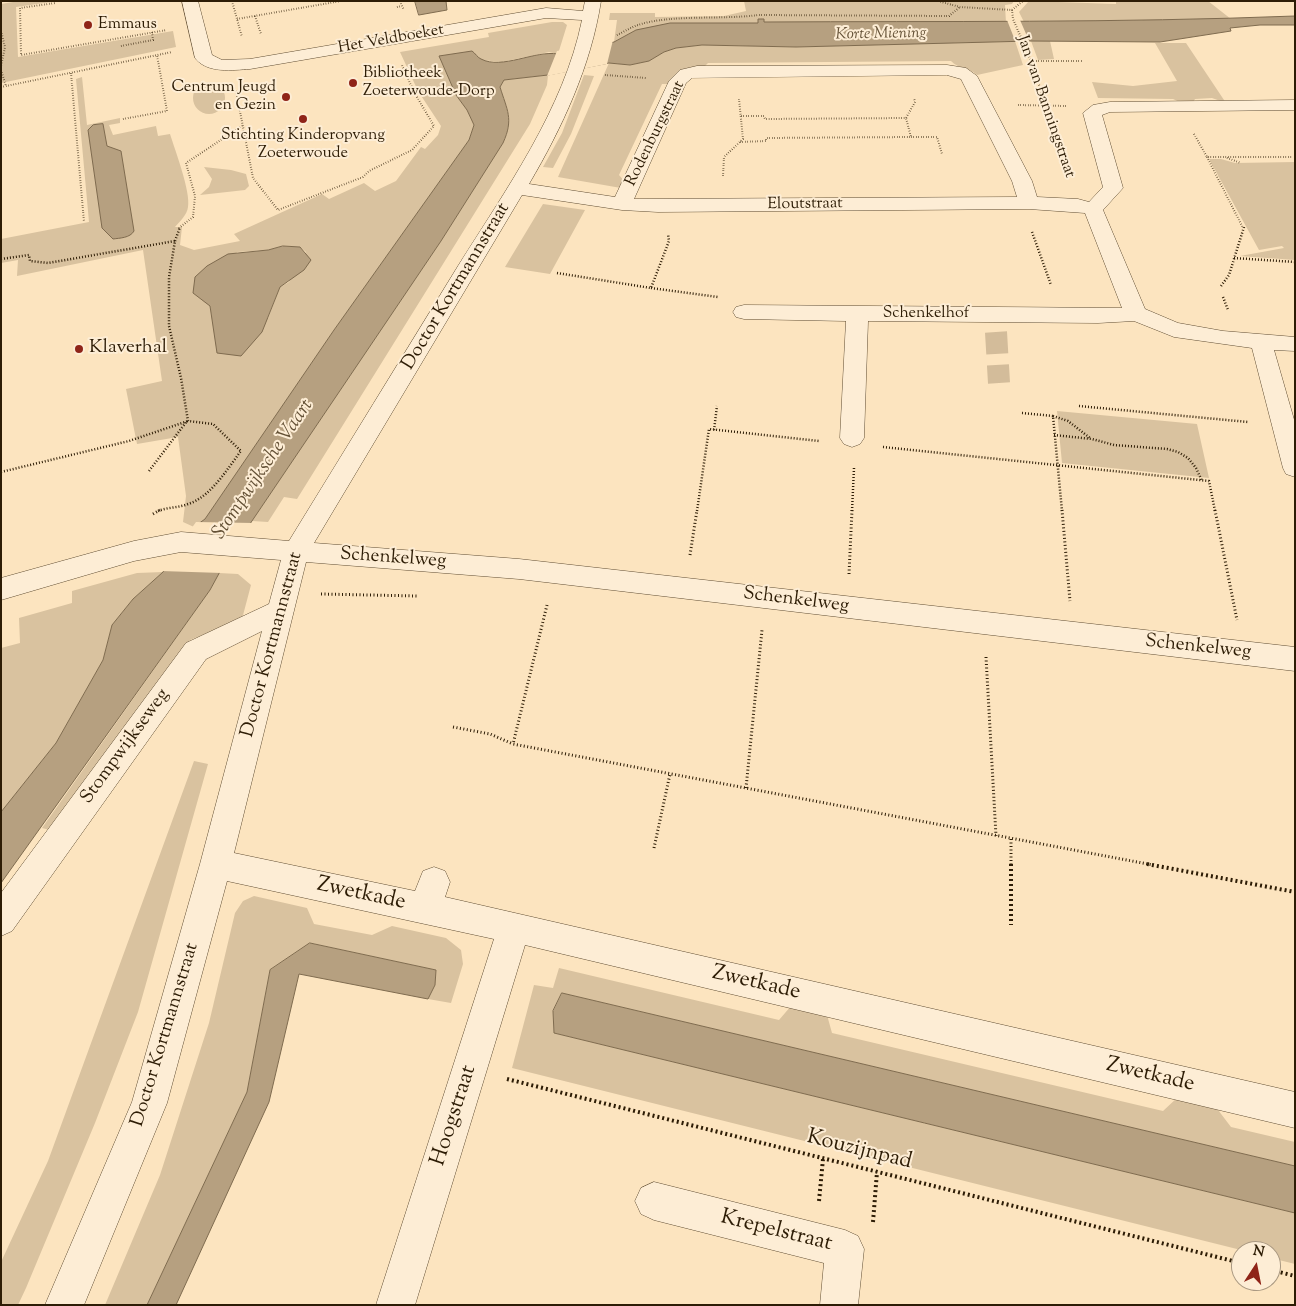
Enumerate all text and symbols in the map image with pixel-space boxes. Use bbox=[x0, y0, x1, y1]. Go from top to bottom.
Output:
place label: Emmaus bbox=[98, 15, 157, 35]
marker: Emmaus bbox=[82, 19, 94, 31]
street label: Het Veldboeket bbox=[337, 21, 445, 59]
water label: Korte Miening bbox=[835, 25, 927, 45]
street label: Jan van Banningstraat bbox=[1012, 33, 1078, 181]
place label: Bibliotheek Zoeterwoude-Dorp bbox=[363, 64, 495, 102]
marker: Bibliotheek Zoeterwoude-Dorp bbox=[347, 77, 359, 89]
place label: Centrum Jeugd en Gezin bbox=[171, 78, 276, 116]
street label: Rodenburgstraat bbox=[622, 78, 690, 190]
marker: Centrum Jeugd en Gezin bbox=[280, 91, 292, 103]
marker: Stichting Kinderopvang Zoeterwoude bbox=[297, 113, 309, 125]
place label: Stichting Kinderopvang Zoeterwoude bbox=[221, 126, 385, 164]
street label: Eloutstraat bbox=[767, 195, 843, 215]
street label: Doctor Kortmannstraat bbox=[398, 199, 516, 375]
street label: Schenkelhof bbox=[883, 304, 969, 324]
place label: Klaverhal bbox=[89, 338, 167, 360]
marker: Klaverhal bbox=[73, 343, 85, 355]
water label: Stompwijksche Vaart bbox=[208, 395, 320, 545]
street label: Schenkelweg bbox=[339, 544, 447, 574]
street label: Doctor Kortmannstraat bbox=[237, 550, 309, 740]
street label: Schenkelweg bbox=[742, 583, 850, 619]
street label: Schenkelweg bbox=[1144, 631, 1252, 665]
street label: Stompwijkseweg bbox=[77, 685, 175, 809]
street label: Zwetkade bbox=[314, 873, 408, 917]
street label: Doctor Kortmannstraat bbox=[127, 940, 205, 1130]
street label: Zwetkade bbox=[709, 961, 803, 1007]
street label: Zwetkade bbox=[1103, 1053, 1197, 1099]
street label: Hoogstraat bbox=[426, 1062, 484, 1170]
street label: Kouzijnpad bbox=[804, 1125, 914, 1177]
street label: Krepelstraat bbox=[717, 1205, 835, 1259]
north arrow bbox=[1231, 1241, 1281, 1291]
text: N bbox=[1251, 1241, 1266, 1263]

